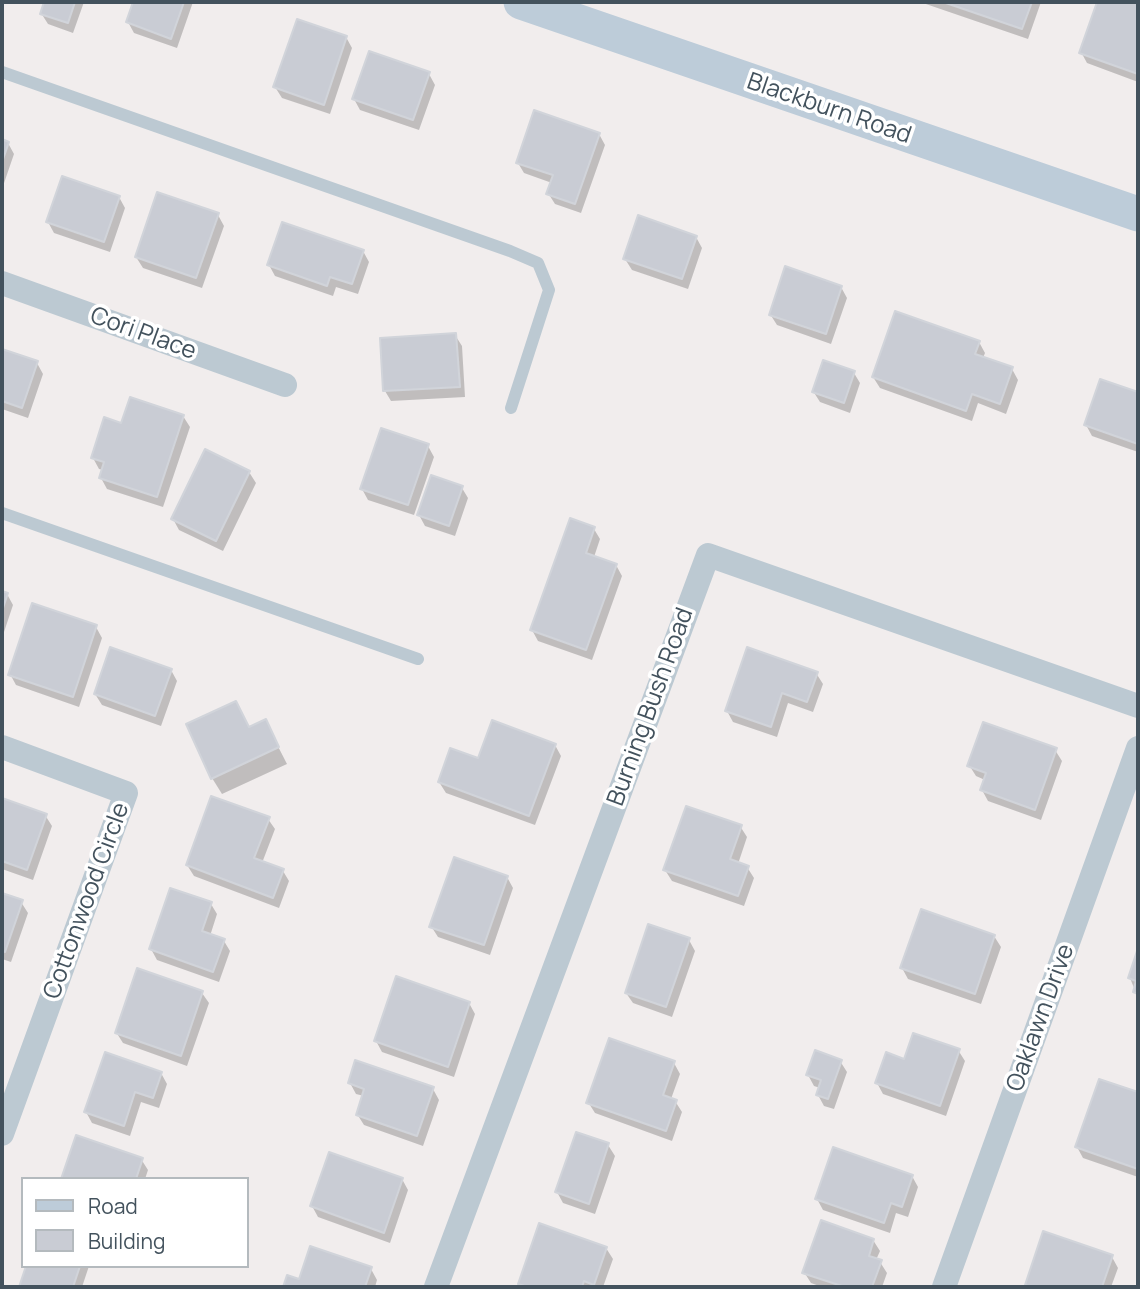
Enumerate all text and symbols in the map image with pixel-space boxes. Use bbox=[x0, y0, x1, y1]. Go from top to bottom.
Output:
street label: Blackburn Road bbox=[743, 67, 915, 151]
street label: Cori Place bbox=[86, 302, 200, 366]
street label: Burning Bush Road bbox=[602, 604, 700, 810]
street label: Cottonwood Circle bbox=[38, 799, 136, 1003]
street label: Oaklawn Drive bbox=[1001, 940, 1081, 1096]
legend bbox=[21, 1177, 248, 1268]
text: Road bbox=[88, 1192, 138, 1220]
text: Building bbox=[88, 1227, 165, 1255]

